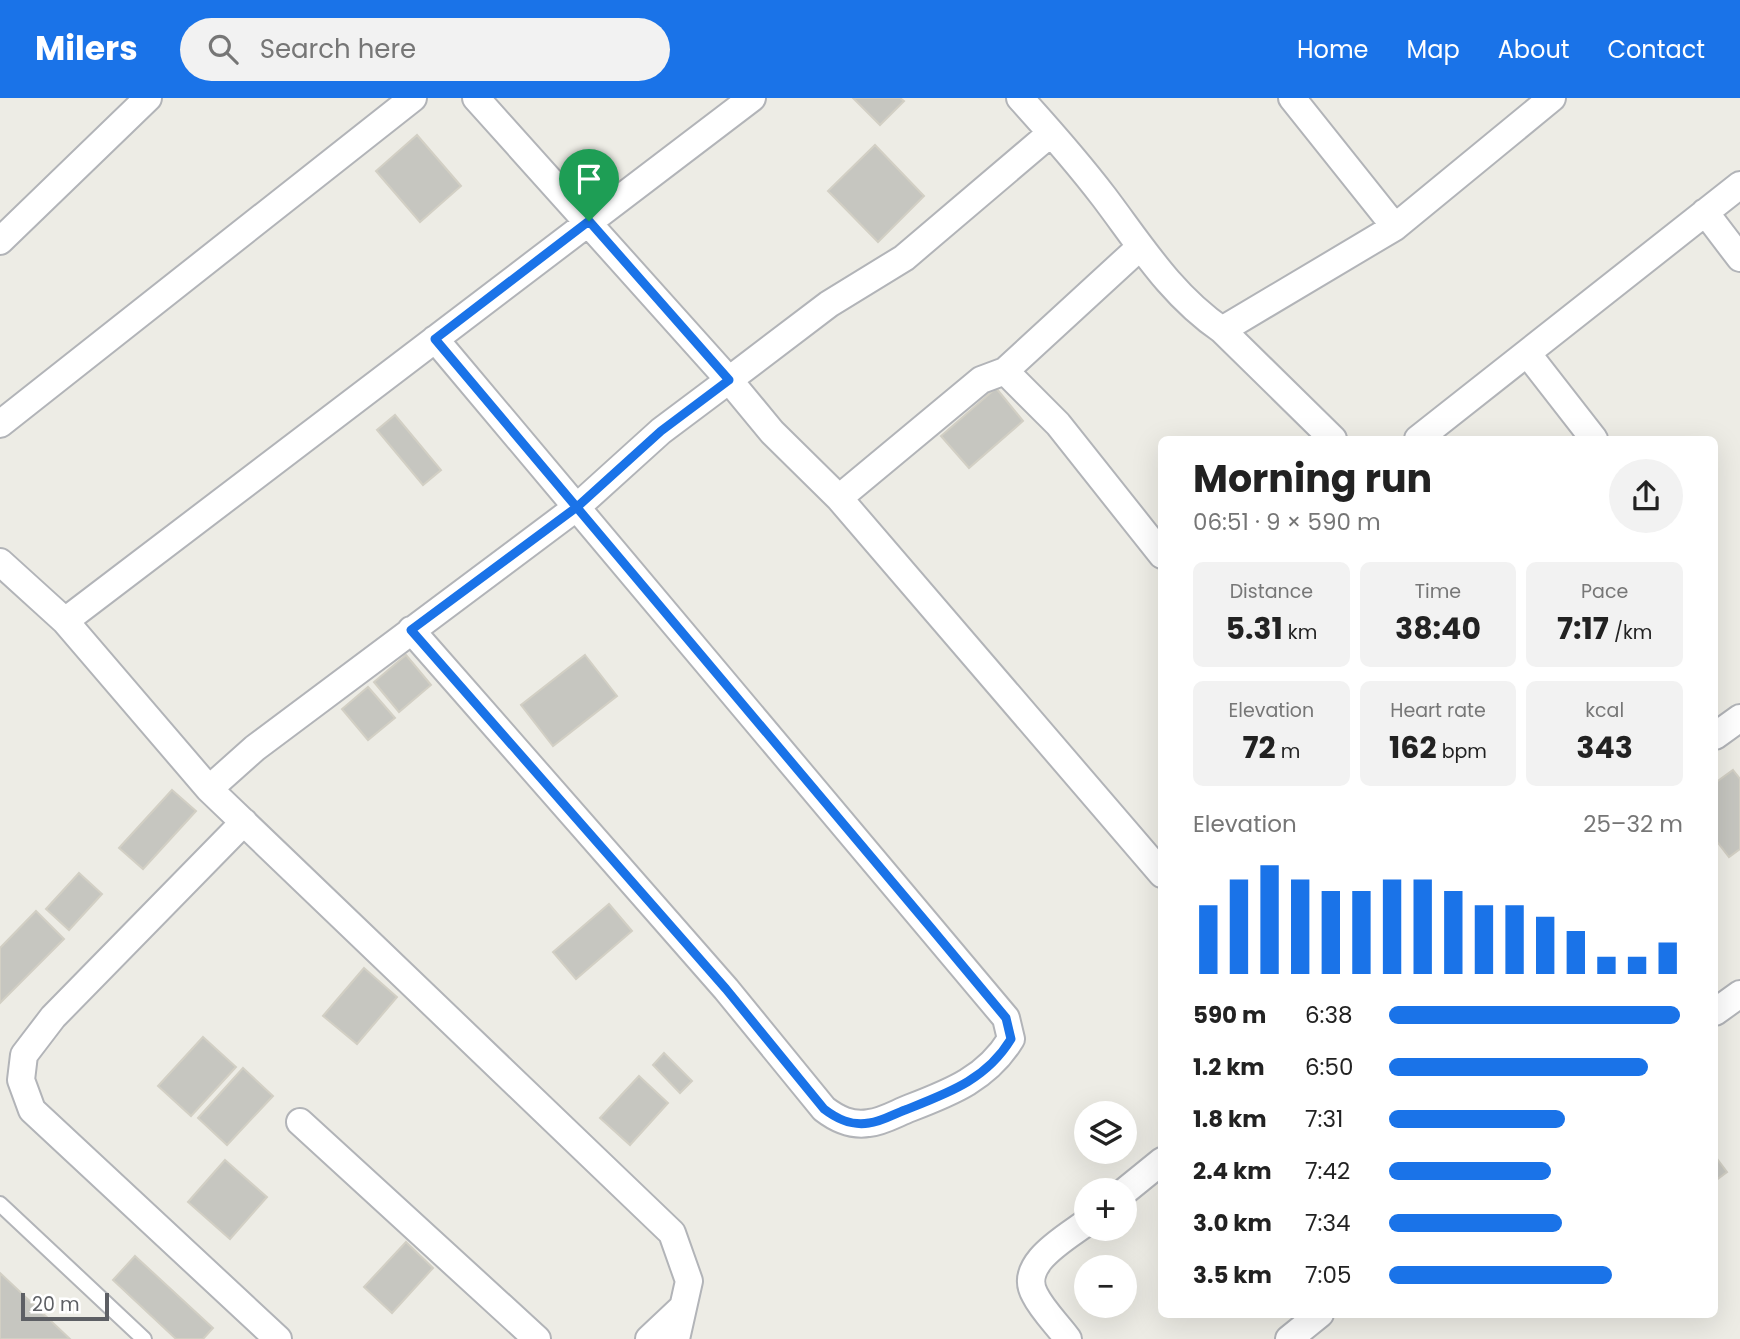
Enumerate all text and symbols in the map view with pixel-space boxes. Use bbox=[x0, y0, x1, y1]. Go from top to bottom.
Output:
search box bbox=[180, 18, 670, 81]
text: Milers bbox=[35, 25, 138, 72]
icon: search bbox=[204, 30, 242, 68]
text: Search here bbox=[260, 31, 416, 67]
text: Home bbox=[1297, 33, 1369, 66]
text: Map bbox=[1407, 33, 1460, 66]
text: About bbox=[1498, 33, 1569, 66]
text: Contact bbox=[1607, 33, 1705, 66]
pin bbox=[559, 149, 619, 221]
icon: arrive bbox=[570, 160, 608, 198]
text: Morning run bbox=[1193, 452, 1432, 505]
button: share bbox=[1609, 459, 1683, 533]
text: 06:51 · 9 × 590 m bbox=[1193, 506, 1381, 538]
text: Distance bbox=[1230, 578, 1313, 605]
text: Time bbox=[1415, 578, 1461, 605]
text: Pace bbox=[1581, 578, 1628, 605]
text: 5.31 bbox=[1225, 607, 1283, 650]
text: 38:40 bbox=[1395, 607, 1481, 650]
text: 7:17 bbox=[1557, 607, 1609, 650]
text: km bbox=[1283, 619, 1317, 646]
text: /km bbox=[1609, 619, 1652, 646]
text: Elevation bbox=[1229, 697, 1314, 724]
text: Heart rate bbox=[1390, 697, 1486, 724]
text: kcal bbox=[1585, 697, 1624, 724]
text: 72 bbox=[1242, 726, 1276, 769]
text: 162 bbox=[1389, 726, 1437, 769]
text: 343 bbox=[1576, 726, 1633, 769]
text: m bbox=[1276, 738, 1300, 765]
text: bpm bbox=[1437, 738, 1487, 765]
text: Elevation bbox=[1193, 808, 1297, 840]
text: 25–32 m bbox=[1583, 808, 1683, 840]
text: 590 m bbox=[1193, 999, 1266, 1031]
text: 6:38 bbox=[1305, 999, 1353, 1031]
text: 1.2 km bbox=[1193, 1051, 1265, 1083]
text: 6:50 bbox=[1305, 1051, 1353, 1083]
map controls bbox=[1074, 1101, 1137, 1318]
button: layers bbox=[1074, 1101, 1137, 1164]
text: 1.8 km bbox=[1193, 1103, 1267, 1135]
text: 7:31 bbox=[1305, 1103, 1343, 1135]
text: 2.4 km bbox=[1193, 1155, 1272, 1187]
text: 7:42 bbox=[1305, 1155, 1350, 1187]
button: + bbox=[1074, 1178, 1137, 1241]
text: 3.0 km bbox=[1193, 1207, 1272, 1239]
text: 7:34 bbox=[1305, 1207, 1350, 1239]
button: − bbox=[1074, 1255, 1137, 1318]
text: 3.5 km bbox=[1193, 1259, 1272, 1291]
text: 7:05 bbox=[1305, 1259, 1351, 1291]
scale bar bbox=[21, 1290, 108, 1322]
text: 20 m bbox=[32, 1291, 80, 1318]

